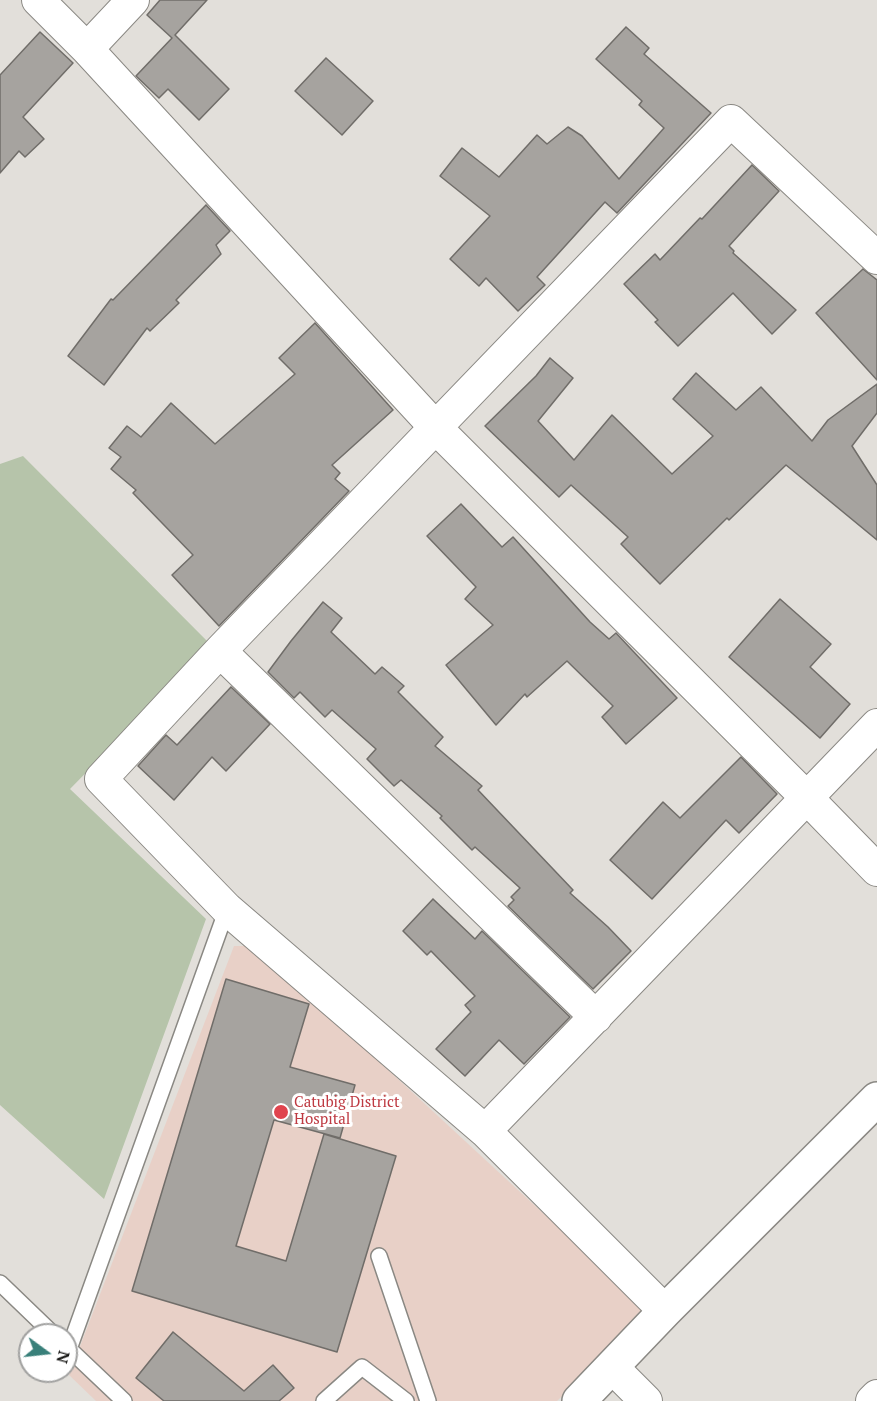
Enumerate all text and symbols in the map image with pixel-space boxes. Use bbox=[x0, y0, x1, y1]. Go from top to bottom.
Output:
place label: Catubig District Hospital bbox=[294, 1094, 400, 1129]
marker: Catubig District Hospital bbox=[272, 1103, 290, 1121]
north arrow bbox=[18, 1323, 78, 1383]
text: N bbox=[51, 1348, 76, 1366]

